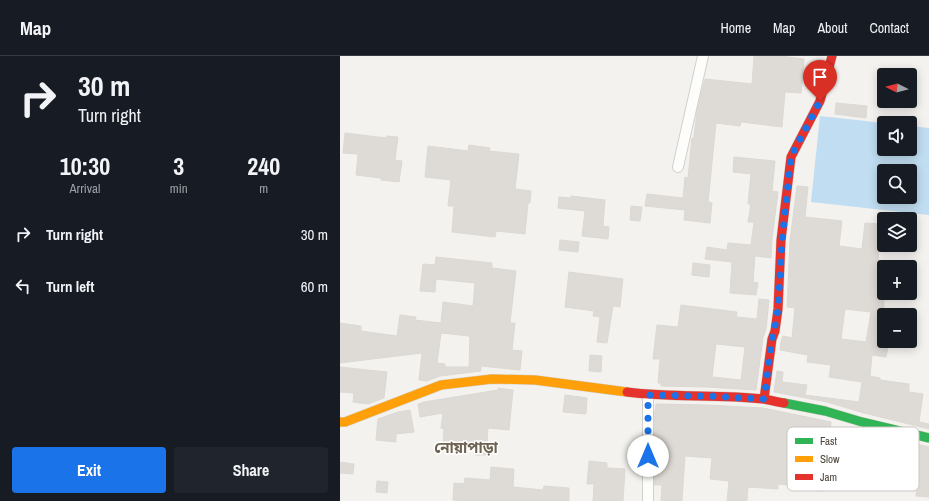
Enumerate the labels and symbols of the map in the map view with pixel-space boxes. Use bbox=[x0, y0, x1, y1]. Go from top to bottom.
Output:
pin bbox=[803, 60, 837, 101]
north arrow bbox=[877, 68, 917, 108]
legend bbox=[787, 427, 919, 491]
text: Fast bbox=[820, 434, 838, 448]
position arrow bbox=[627, 435, 669, 477]
district label: নোয়াপাড়া bbox=[434, 437, 498, 458]
text: Slow bbox=[820, 452, 840, 466]
text: Jam bbox=[820, 470, 837, 484]

